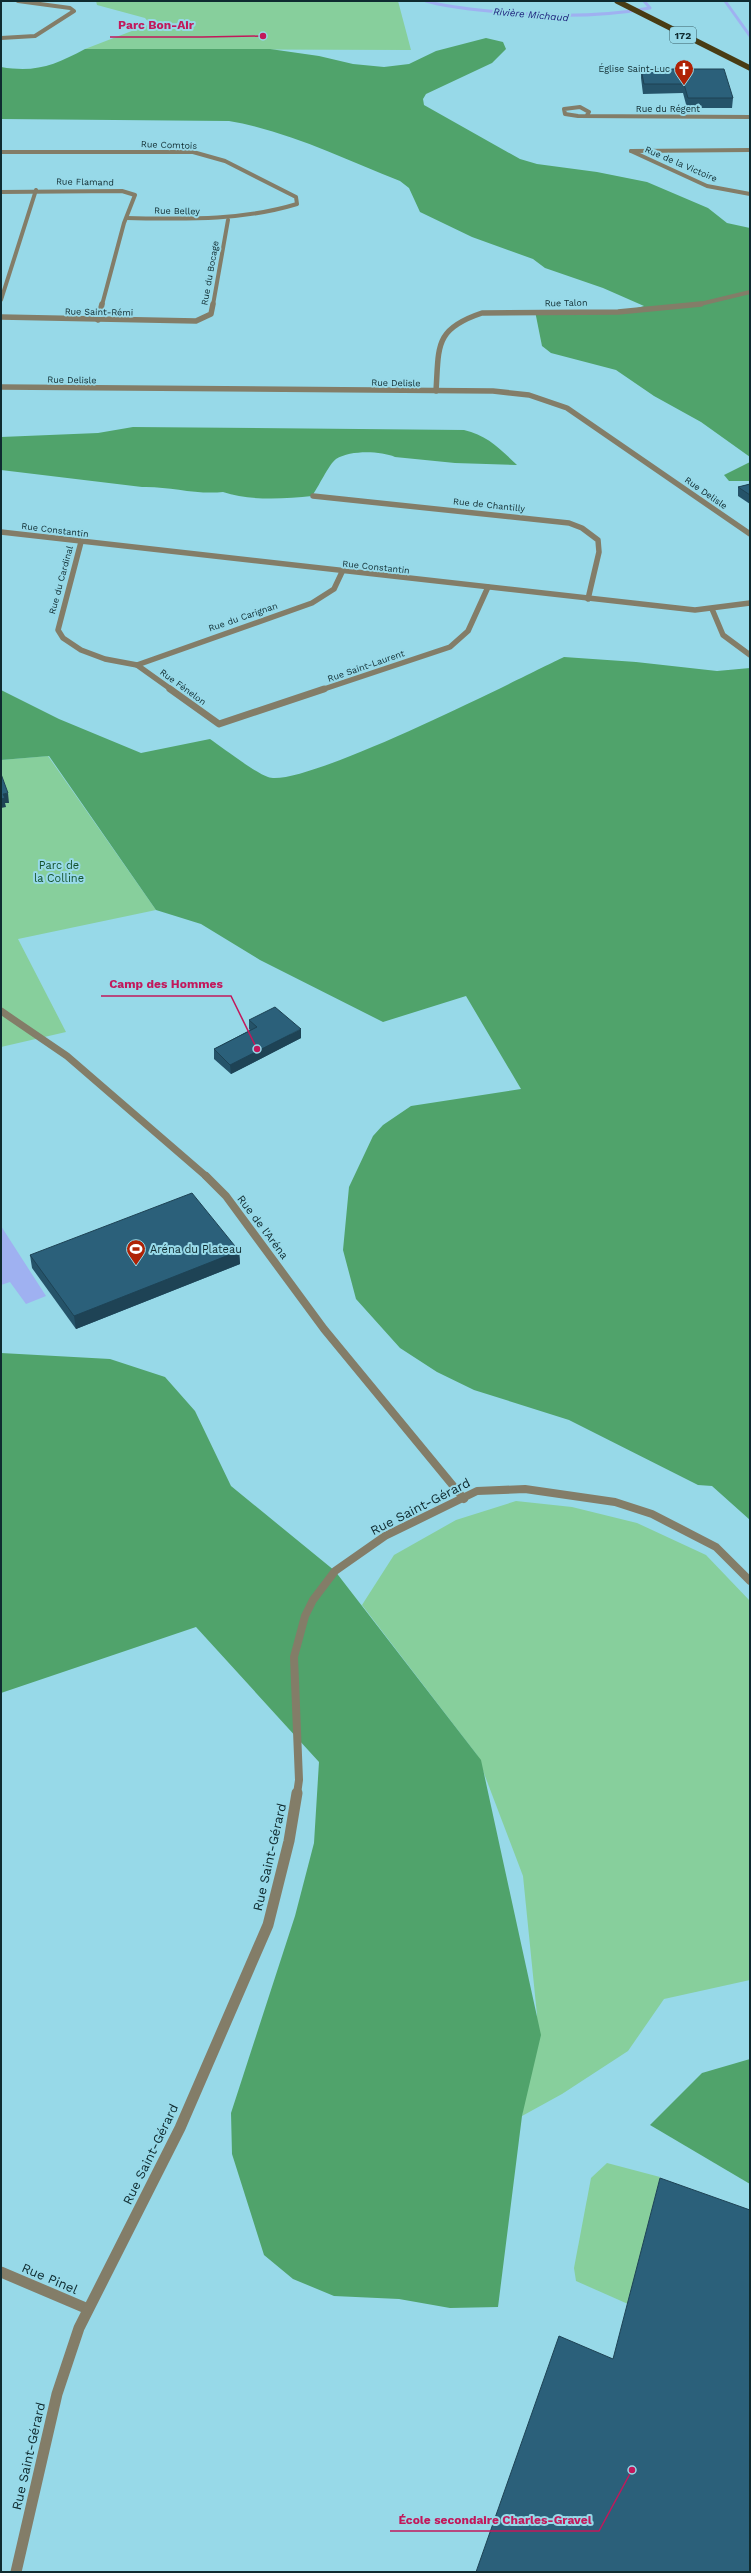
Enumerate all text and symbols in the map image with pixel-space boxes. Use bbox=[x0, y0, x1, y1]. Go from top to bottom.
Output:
water label: Rivière Michaud bbox=[493, 6, 570, 23]
callout: Parc Bon-Air bbox=[110, 13, 202, 37]
text: Parc Bon-Air bbox=[118, 18, 195, 32]
road number: 172 bbox=[670, 27, 696, 43]
church icon: Église Saint-Luc bbox=[673, 58, 695, 86]
place label: Église Saint-Luc bbox=[599, 63, 670, 74]
street label: Rue du Régent bbox=[636, 104, 700, 114]
street label: Rue Comtois bbox=[141, 139, 197, 151]
street label: Rue de la Victoire bbox=[643, 144, 719, 184]
street label: Rue Flamand bbox=[56, 176, 114, 188]
street label: Rue Belley bbox=[154, 206, 200, 216]
street label: Rue du Bocage bbox=[199, 240, 221, 306]
street label: Rue Talon bbox=[545, 298, 587, 308]
street label: Rue Saint-Rémi bbox=[65, 306, 133, 318]
street label: Rue Delisle bbox=[47, 375, 97, 385]
street label: Rue Delisle bbox=[371, 378, 421, 388]
street label: Rue Delisle bbox=[683, 475, 729, 511]
street label: Rue de Chantilly bbox=[453, 496, 526, 514]
street label: Rue Constantin bbox=[21, 521, 89, 539]
street label: Rue du Cardinal bbox=[47, 545, 75, 615]
street label: Rue Constantin bbox=[342, 558, 410, 576]
street label: Rue du Carignan bbox=[207, 600, 279, 634]
street label: Rue Saint-Laurent bbox=[326, 648, 406, 684]
street label: Rue Fénelon bbox=[158, 667, 208, 707]
park label: Parc de la Colline bbox=[34, 859, 84, 885]
callout: Camp des Hommes bbox=[101, 972, 231, 996]
text: Camp des Hommes bbox=[109, 977, 223, 991]
street label: Rue de l'Aréna bbox=[234, 1193, 291, 1262]
sports icon: Aréna du Plateau bbox=[125, 1238, 147, 1266]
place label: Aréna du Plateau bbox=[150, 1243, 242, 1256]
street label: Rue Saint-Gérard bbox=[368, 1475, 473, 1538]
street label: Rue Saint-Gérard bbox=[250, 1802, 289, 1912]
street label: Rue Saint-Gérard bbox=[120, 2101, 181, 2207]
street label: Rue Pinel bbox=[20, 2260, 80, 2297]
street label: Rue Saint-Gérard bbox=[9, 2401, 48, 2511]
callout: École secondaire Charles-Gravel bbox=[390, 2507, 599, 2531]
text: École secondaire Charles-Gravel bbox=[398, 2513, 592, 2527]

